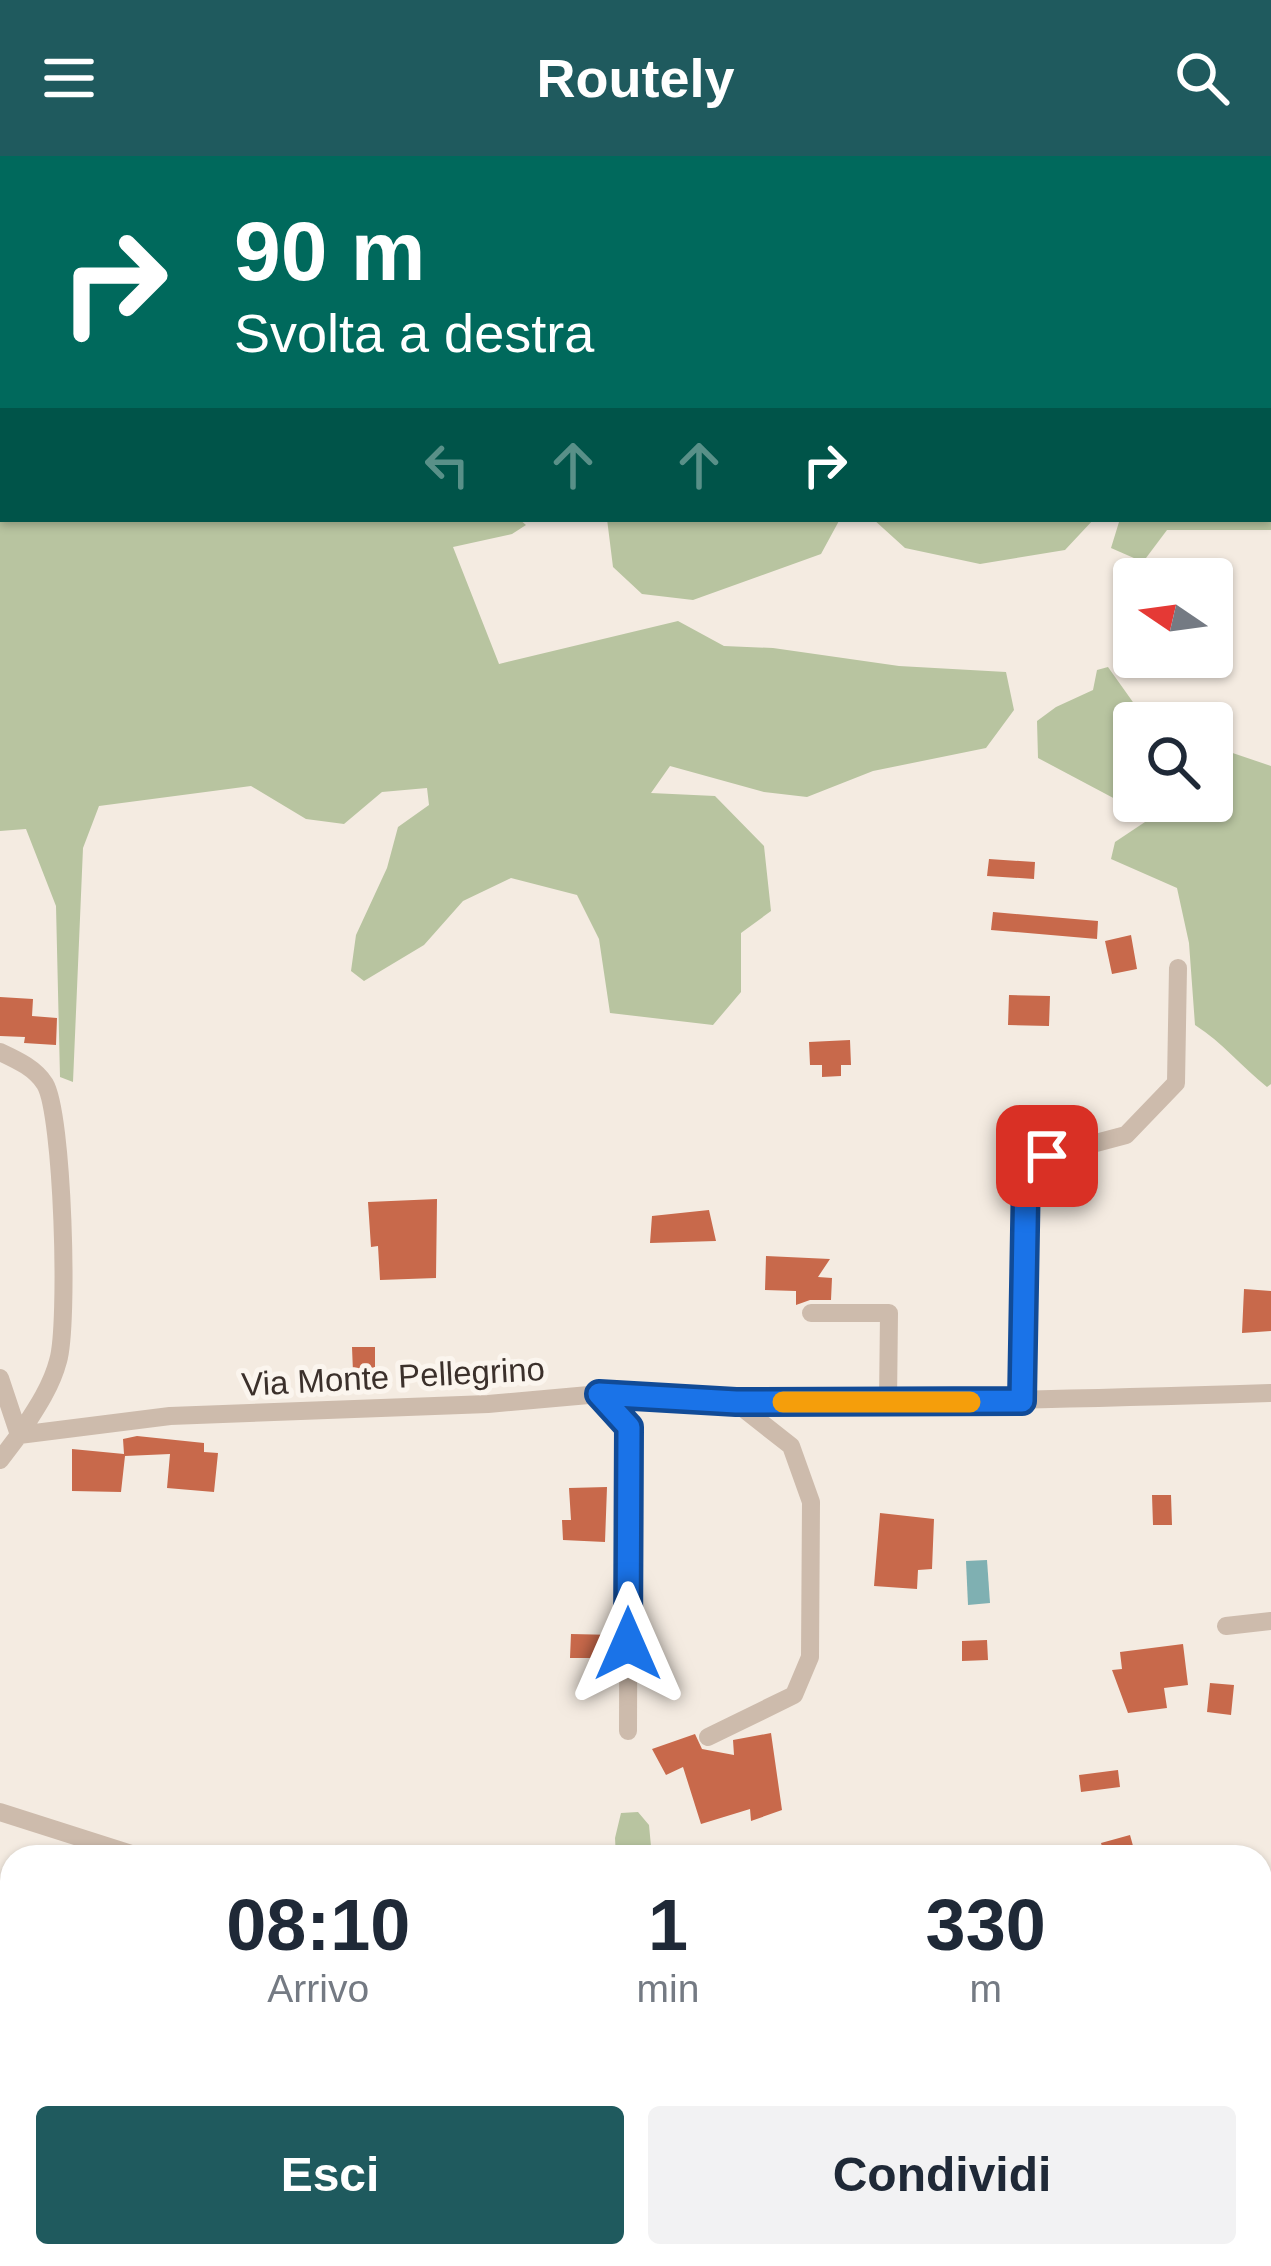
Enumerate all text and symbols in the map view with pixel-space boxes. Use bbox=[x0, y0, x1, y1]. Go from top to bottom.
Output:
icon: menu bbox=[36, 45, 102, 111]
icon: search bbox=[1169, 45, 1235, 111]
text: Routely bbox=[536, 48, 735, 108]
icon: right bbox=[36, 204, 192, 360]
text: 90 m bbox=[234, 204, 425, 298]
text: Svolta a destra bbox=[234, 303, 594, 363]
icon: left bbox=[414, 432, 480, 498]
icon: ahead bbox=[540, 432, 606, 498]
icon: ahead bbox=[666, 432, 732, 498]
icon: right bbox=[792, 432, 858, 498]
north arrow bbox=[1113, 558, 1233, 678]
map controls bbox=[1113, 558, 1233, 822]
button: search bbox=[1113, 702, 1233, 822]
pin bbox=[996, 1105, 1098, 1207]
icon: arrive bbox=[1014, 1123, 1080, 1189]
street label: Via Monte Pellegrino bbox=[240, 1350, 546, 1403]
position arrow bbox=[565, 1581, 691, 1707]
text: 08:10 bbox=[226, 1885, 410, 1965]
text: 1 bbox=[648, 1885, 688, 1965]
text: 330 bbox=[926, 1885, 1046, 1965]
text: Arrivo bbox=[267, 1967, 369, 2010]
text: min bbox=[637, 1967, 699, 2010]
text: m bbox=[969, 1967, 1002, 2010]
button: Esci bbox=[36, 2106, 624, 2244]
button: Condividi bbox=[648, 2106, 1236, 2244]

